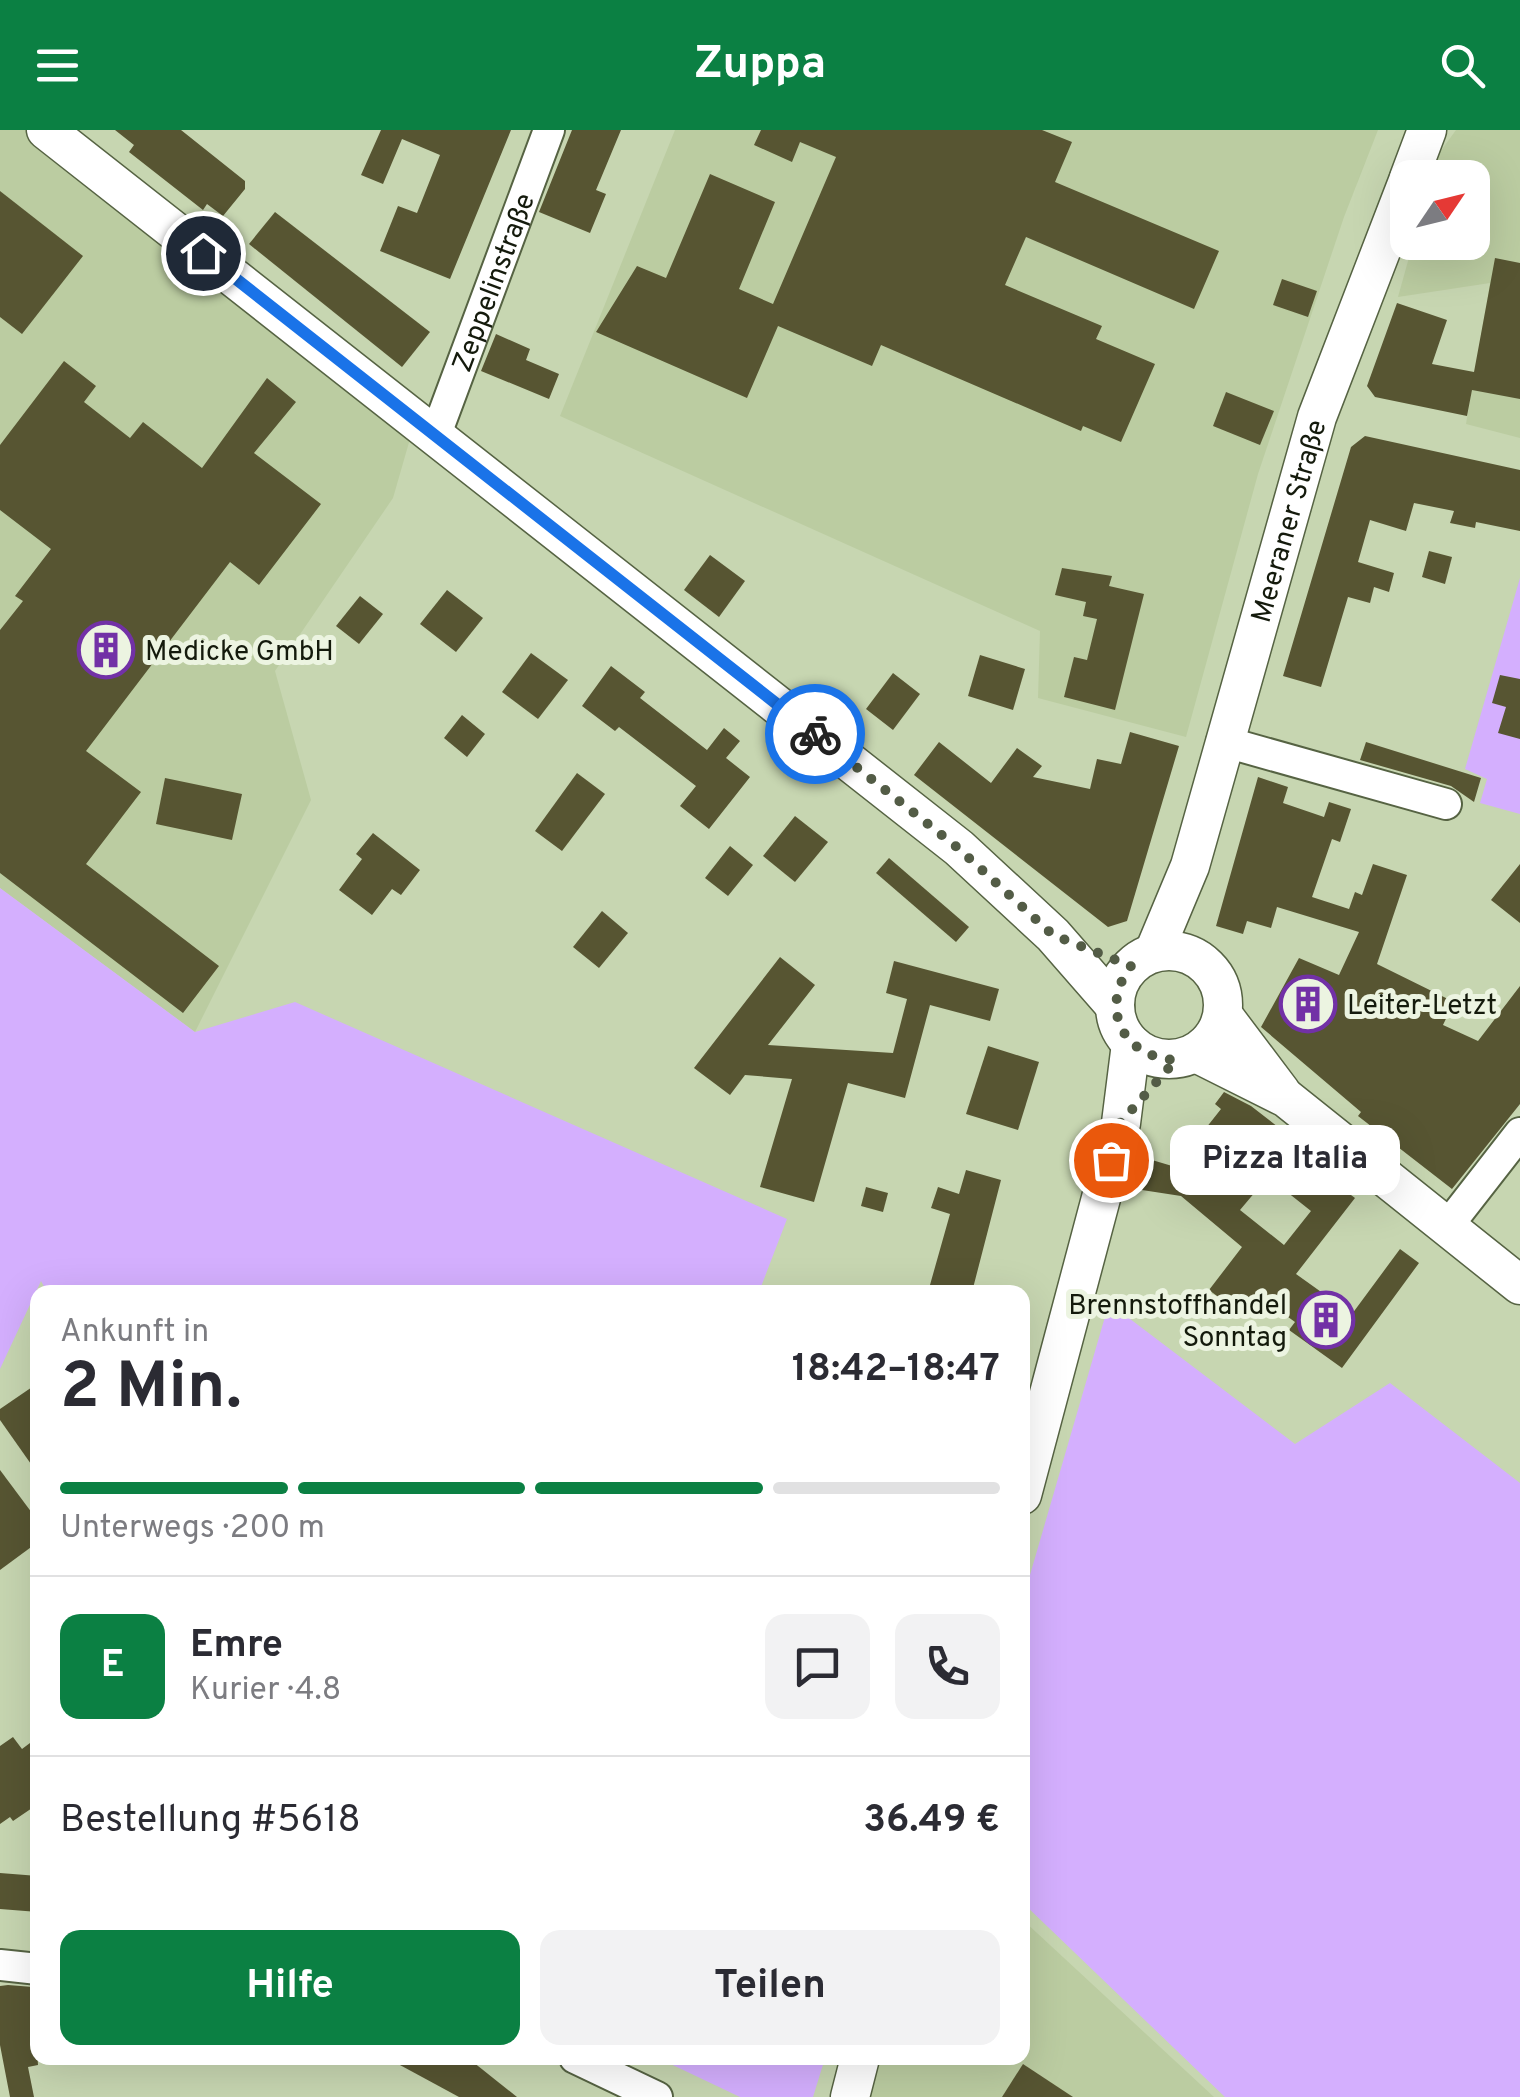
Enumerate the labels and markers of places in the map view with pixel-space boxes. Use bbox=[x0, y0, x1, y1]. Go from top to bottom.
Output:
pin bbox=[161, 211, 246, 296]
building icon: Medicke GmbH bbox=[76, 620, 136, 680]
place label: Medicke GmbH bbox=[145, 635, 334, 671]
building icon: Leiter-Letzt bbox=[1278, 974, 1338, 1034]
place label: Leiter-Letzt bbox=[1347, 989, 1497, 1025]
pin bbox=[1069, 1118, 1154, 1203]
callout: Pizza Italia bbox=[1171, 1125, 1401, 1195]
place label: Brennstoffhandel Sonntag bbox=[1068, 1289, 1287, 1357]
building icon: Brennstoffhandel Sonntag bbox=[1296, 1290, 1356, 1350]

